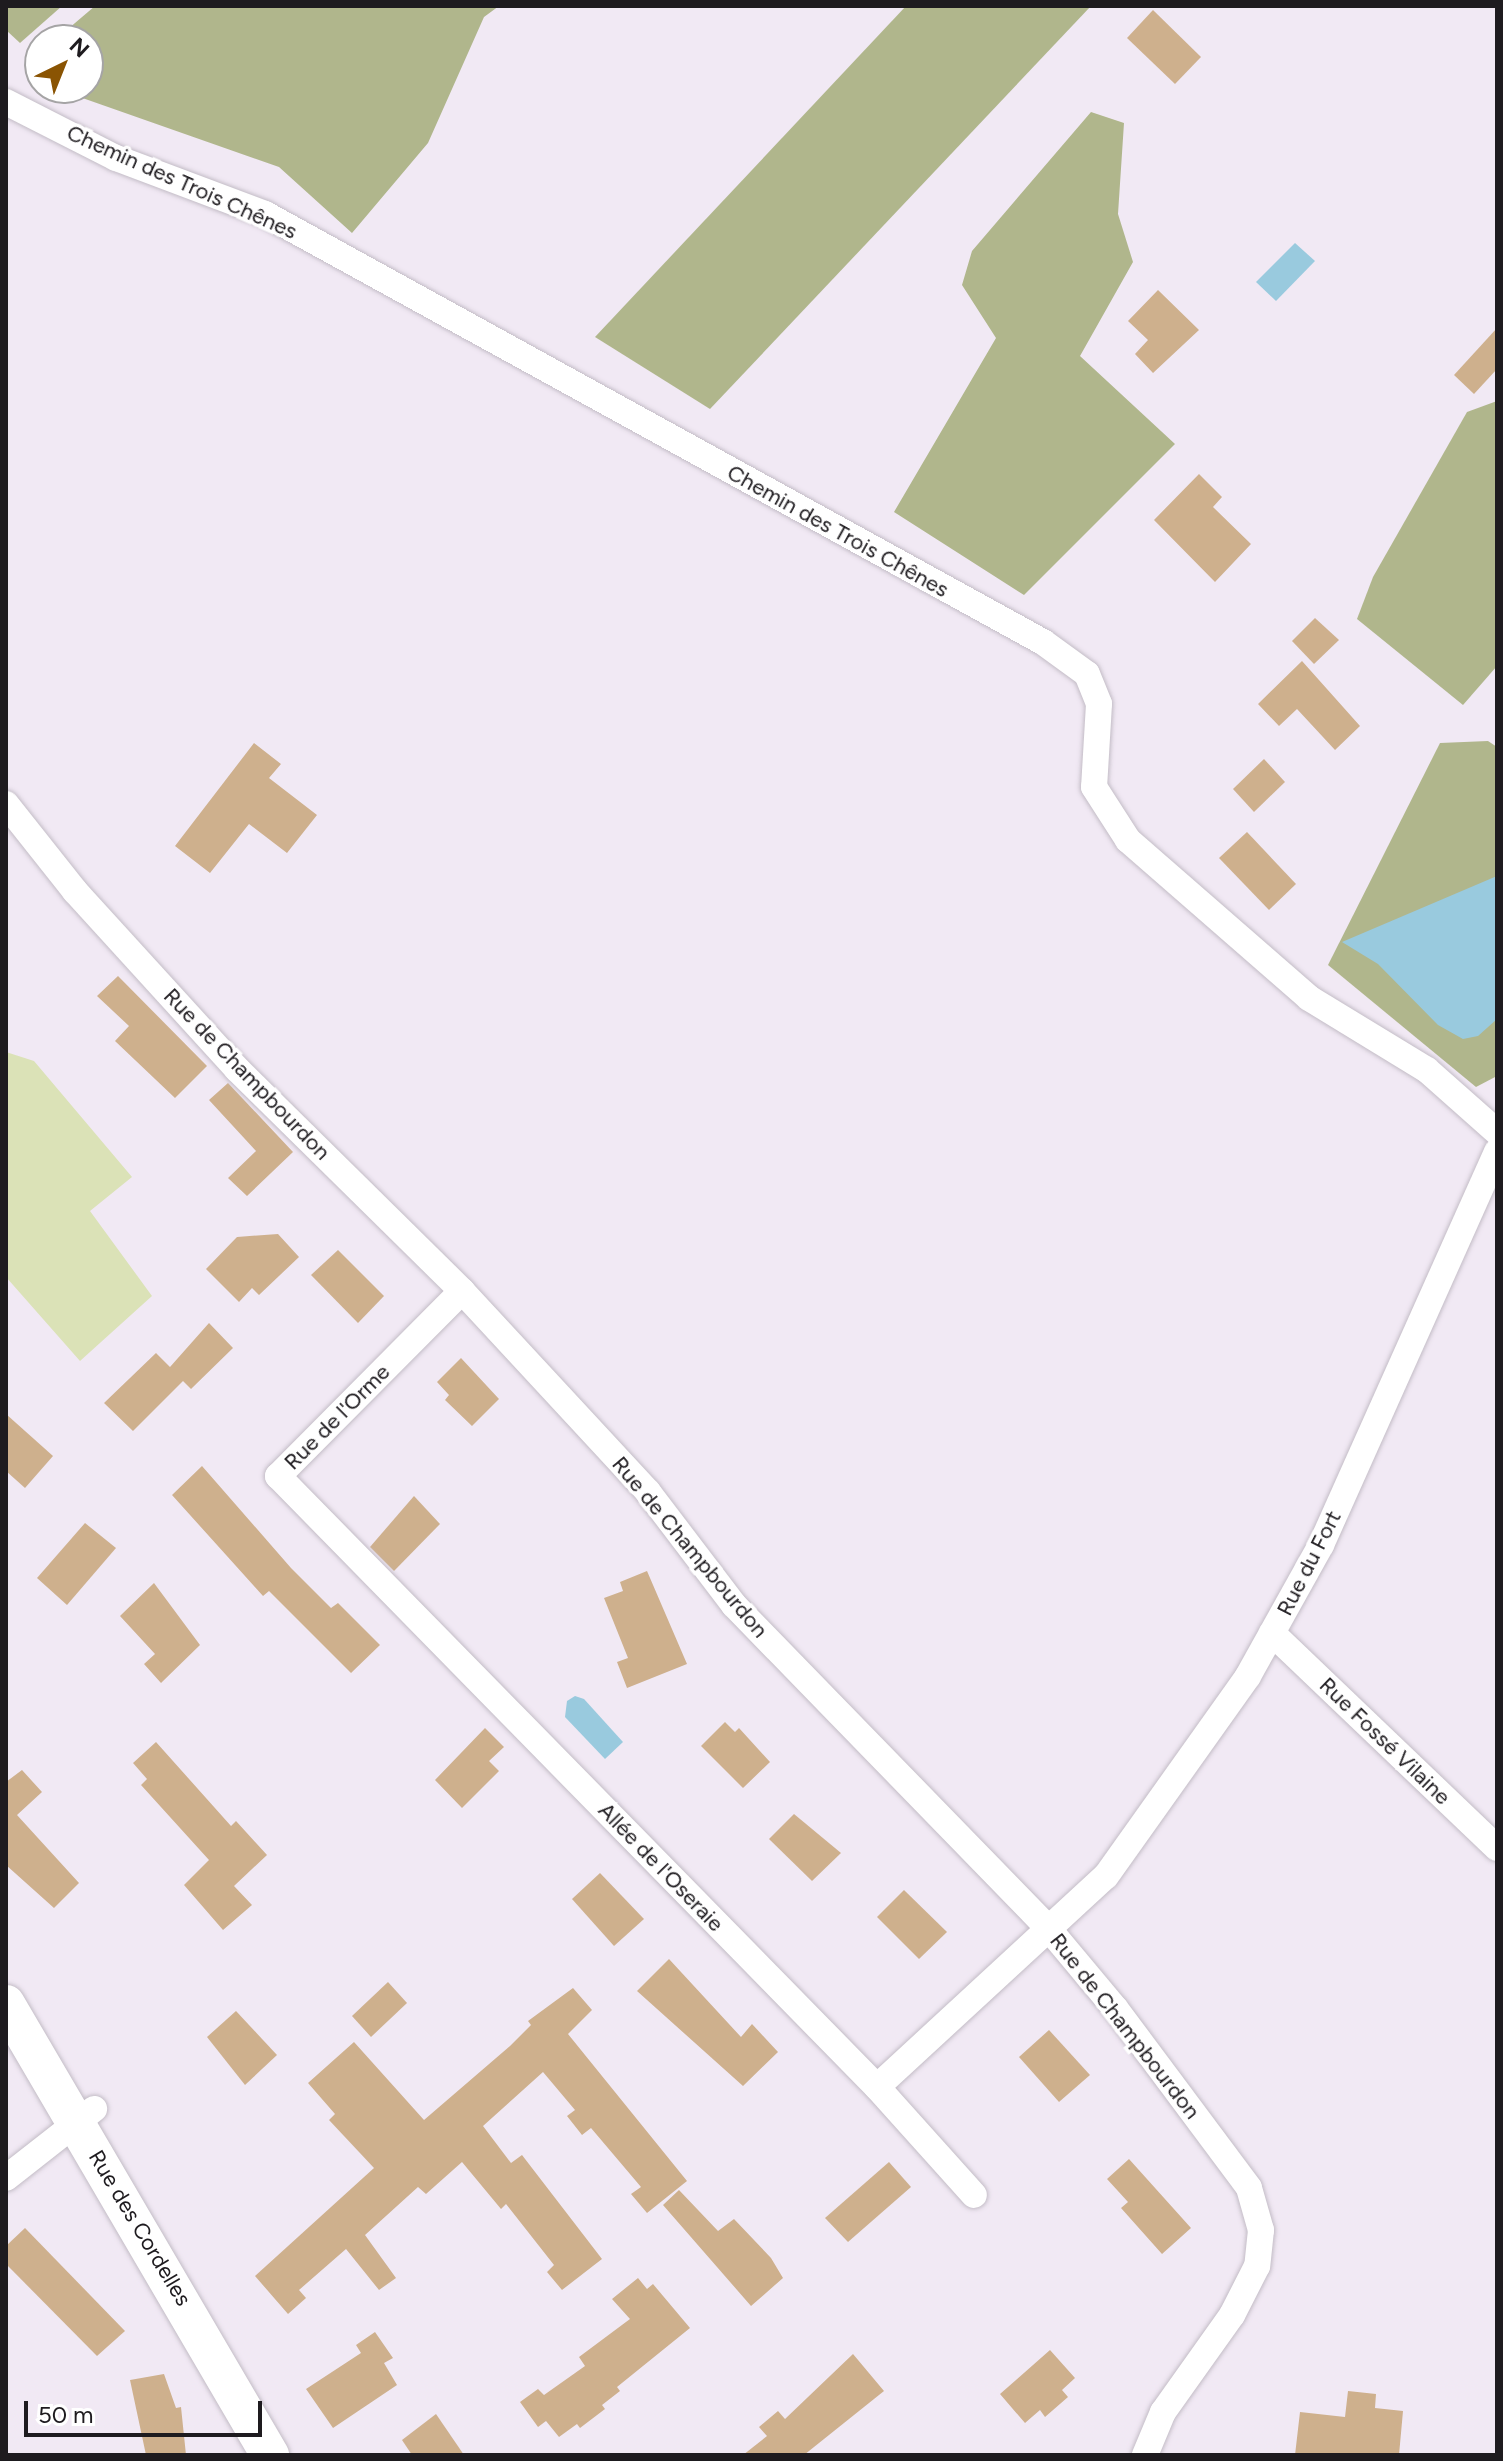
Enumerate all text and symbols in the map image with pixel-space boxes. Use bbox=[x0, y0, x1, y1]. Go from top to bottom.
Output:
north arrow bbox=[24, 24, 104, 104]
text: N bbox=[64, 32, 95, 63]
street label: Chemin des Trois Chênes bbox=[63, 119, 301, 245]
street label: Chemin des Trois Chênes bbox=[723, 459, 953, 603]
street label: Rue de Champbourdon bbox=[158, 983, 336, 1165]
street label: Rue de l'Orme bbox=[279, 1359, 395, 1475]
street label: Rue de Champbourdon bbox=[607, 1451, 773, 1643]
street label: Rue du Fort bbox=[1271, 1506, 1347, 1620]
street label: Rue Fossé Vilaine bbox=[1314, 1672, 1456, 1810]
street label: Allée de l'Oseraie bbox=[593, 1797, 729, 1937]
street label: Rue de Champbourdon bbox=[1044, 1928, 1206, 2124]
street label: Rue des Cordelles bbox=[83, 2145, 197, 2311]
scale bar bbox=[28, 2385, 266, 2435]
text: 50 m bbox=[38, 2400, 94, 2429]

